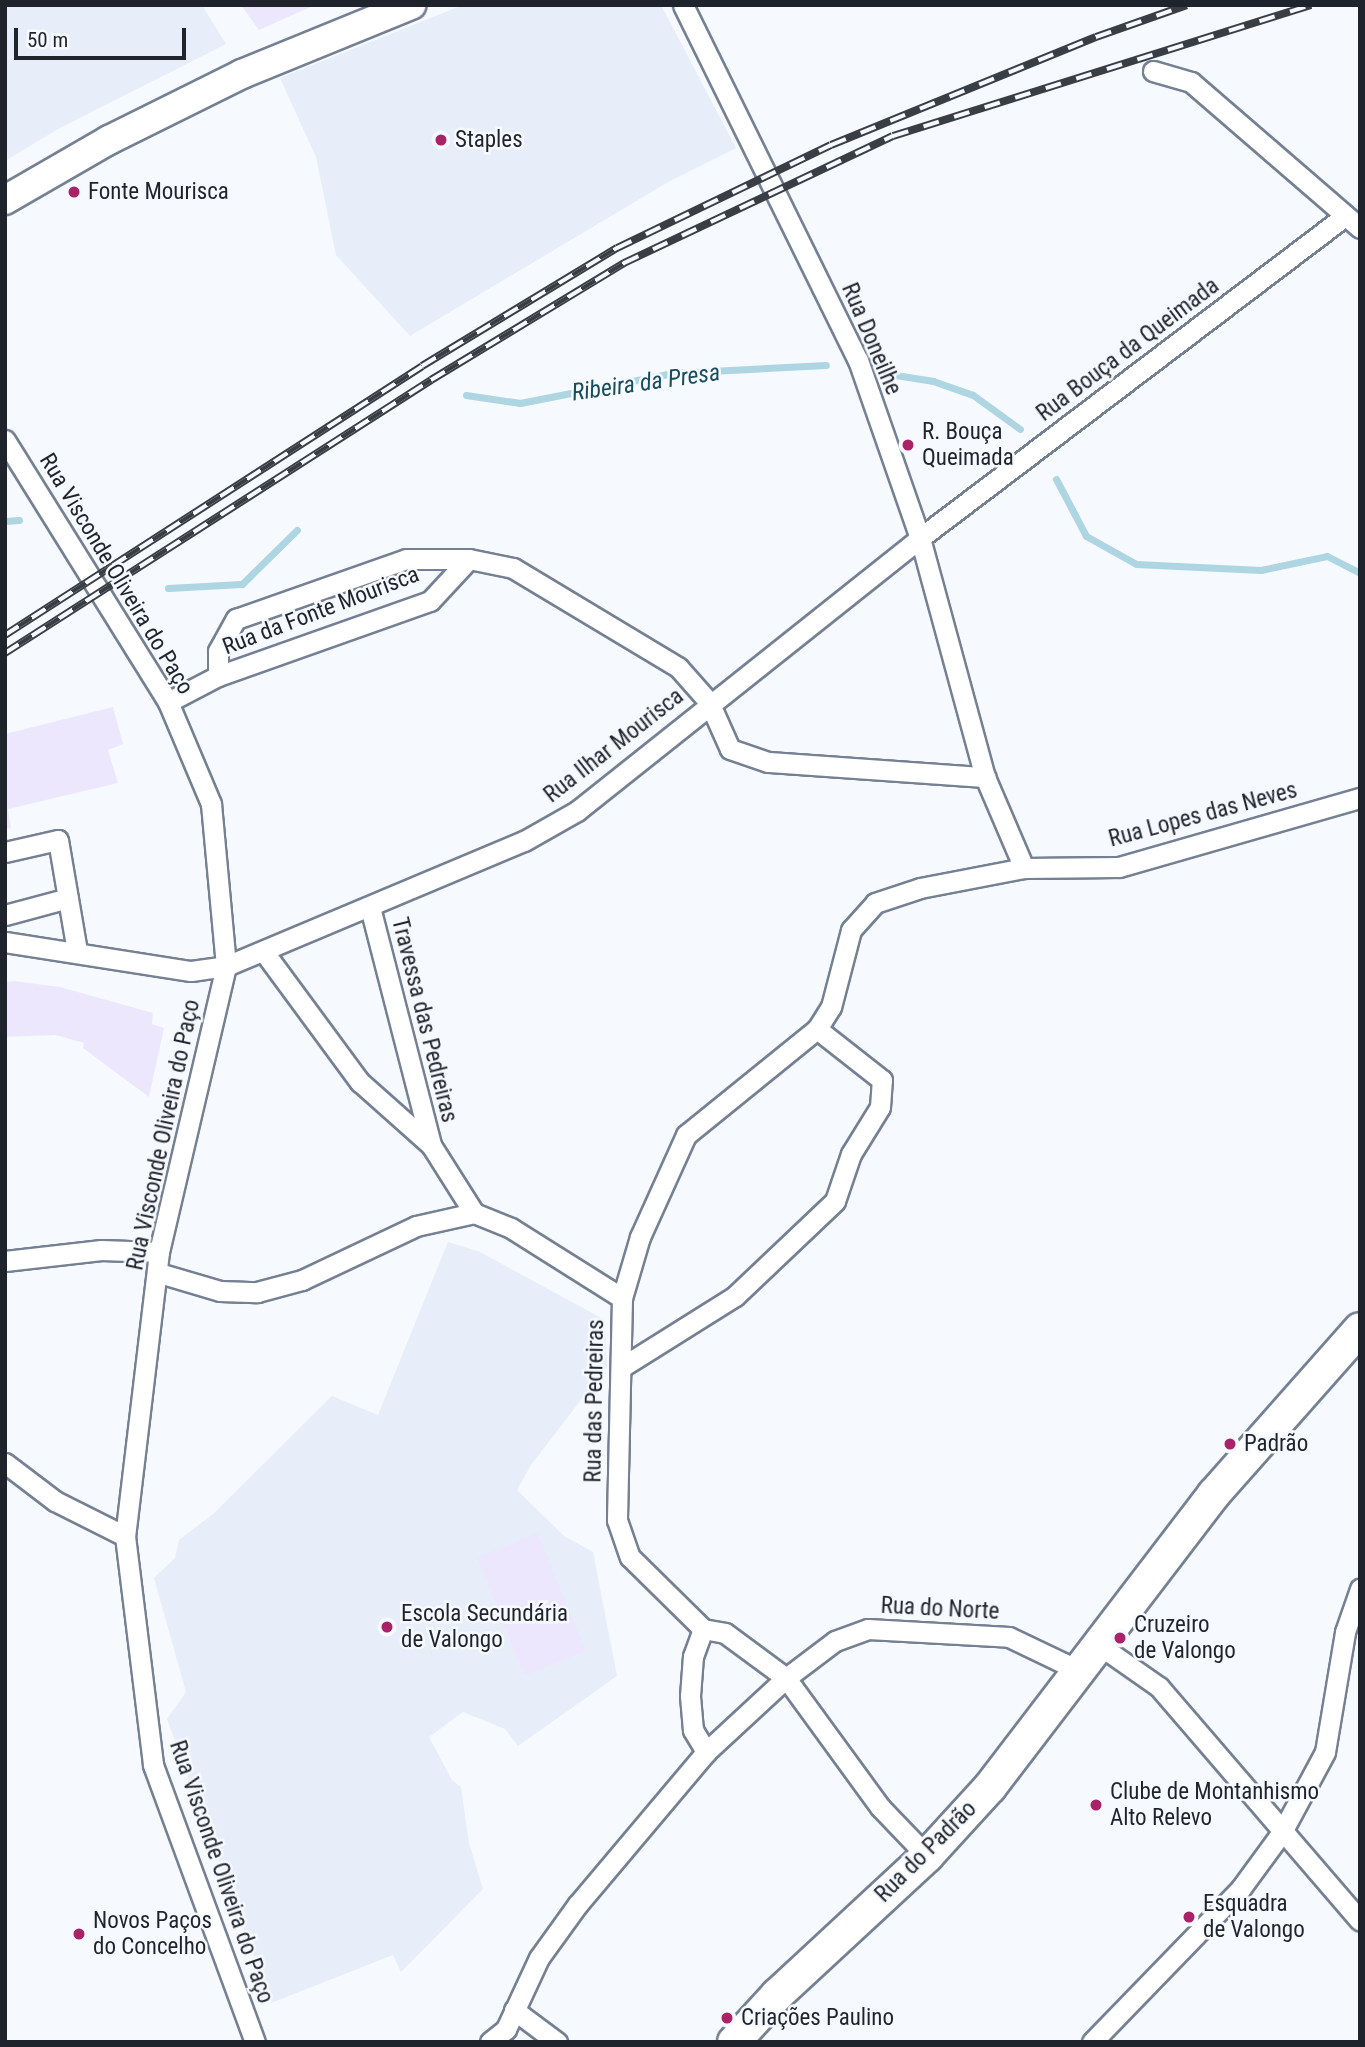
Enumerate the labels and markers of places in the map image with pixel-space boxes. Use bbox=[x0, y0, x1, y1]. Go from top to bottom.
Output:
place label: Staples bbox=[455, 126, 523, 154]
marker: Staples bbox=[433, 132, 449, 148]
place label: Fonte Mourisca bbox=[88, 178, 229, 206]
marker: Fonte Mourisca bbox=[66, 184, 82, 200]
place label: R. Bouça Queimada bbox=[922, 418, 1014, 472]
marker: R. Bouça Queimada bbox=[900, 437, 916, 453]
place label: Padrão bbox=[1244, 1430, 1308, 1458]
marker: Padrão bbox=[1222, 1436, 1238, 1452]
place label: Escola Secundária de Valongo bbox=[401, 1600, 568, 1654]
place label: Cruzeiro de Valongo bbox=[1134, 1611, 1236, 1665]
marker: Escola Secundária de Valongo bbox=[379, 1619, 395, 1635]
marker: Cruzeiro de Valongo bbox=[1112, 1630, 1128, 1646]
place label: Clube de Montanhismo Alto Relevo bbox=[1110, 1778, 1319, 1832]
marker: Clube de Montanhismo Alto Relevo bbox=[1088, 1797, 1104, 1813]
place label: Esquadra de Valongo bbox=[1203, 1890, 1305, 1944]
place label: Novos Paços do Concelho bbox=[93, 1907, 212, 1961]
marker: Esquadra de Valongo bbox=[1181, 1909, 1197, 1925]
marker: Novos Paços do Concelho bbox=[71, 1926, 87, 1942]
place label: Criações Paulino bbox=[741, 2004, 894, 2032]
marker: Criações Paulino bbox=[719, 2010, 735, 2026]

